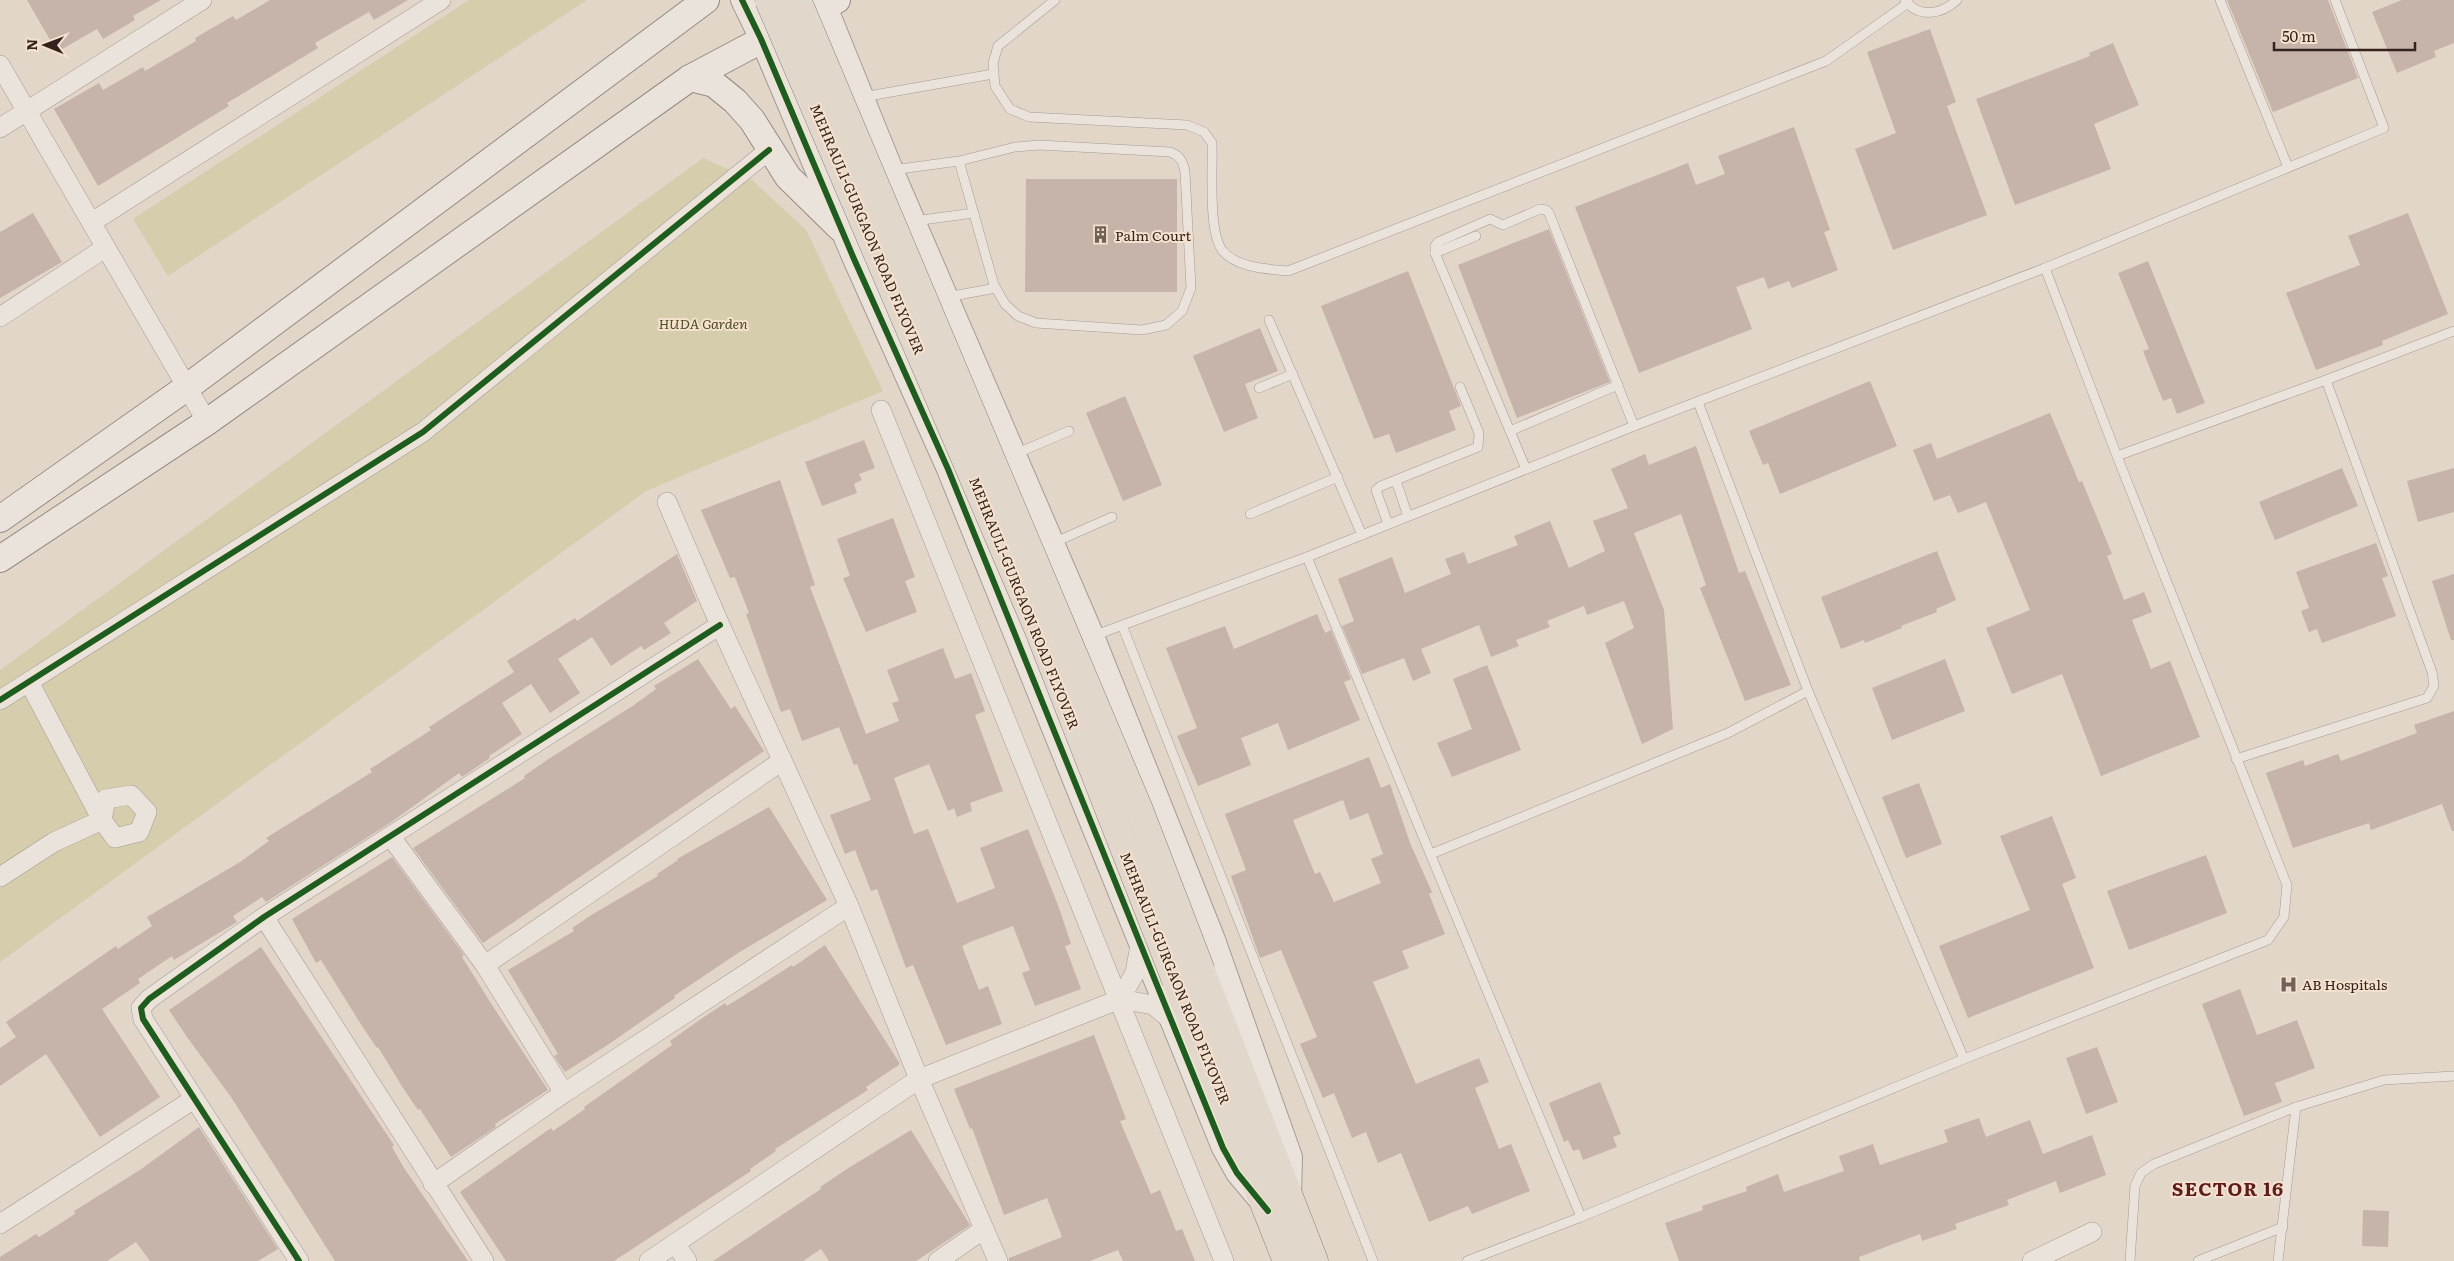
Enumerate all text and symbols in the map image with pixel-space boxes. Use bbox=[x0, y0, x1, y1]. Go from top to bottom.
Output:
north arrow bbox=[20, 20, 70, 70]
scale bar bbox=[2274, 20, 2415, 52]
text: 50 m bbox=[2282, 24, 2316, 47]
text: N bbox=[21, 38, 41, 51]
street label: MEHRAULI-GURGAON ROAD FLYOVER bbox=[806, 101, 930, 357]
building icon: Palm Court bbox=[1091, 225, 1111, 245]
place label: Palm Court bbox=[1115, 225, 1191, 245]
park label: HUDA Garden bbox=[658, 313, 748, 333]
street label: MEHRAULI-GURGAON ROAD FLYOVER bbox=[965, 474, 1085, 732]
street label: MEHRAULI-GURGAON ROAD FLYOVER bbox=[1116, 849, 1236, 1107]
hospital icon: AB Hospitals bbox=[2278, 974, 2298, 994]
place label: AB Hospitals bbox=[2302, 974, 2387, 994]
district label: SECTOR 16 bbox=[2172, 1174, 2284, 1202]

